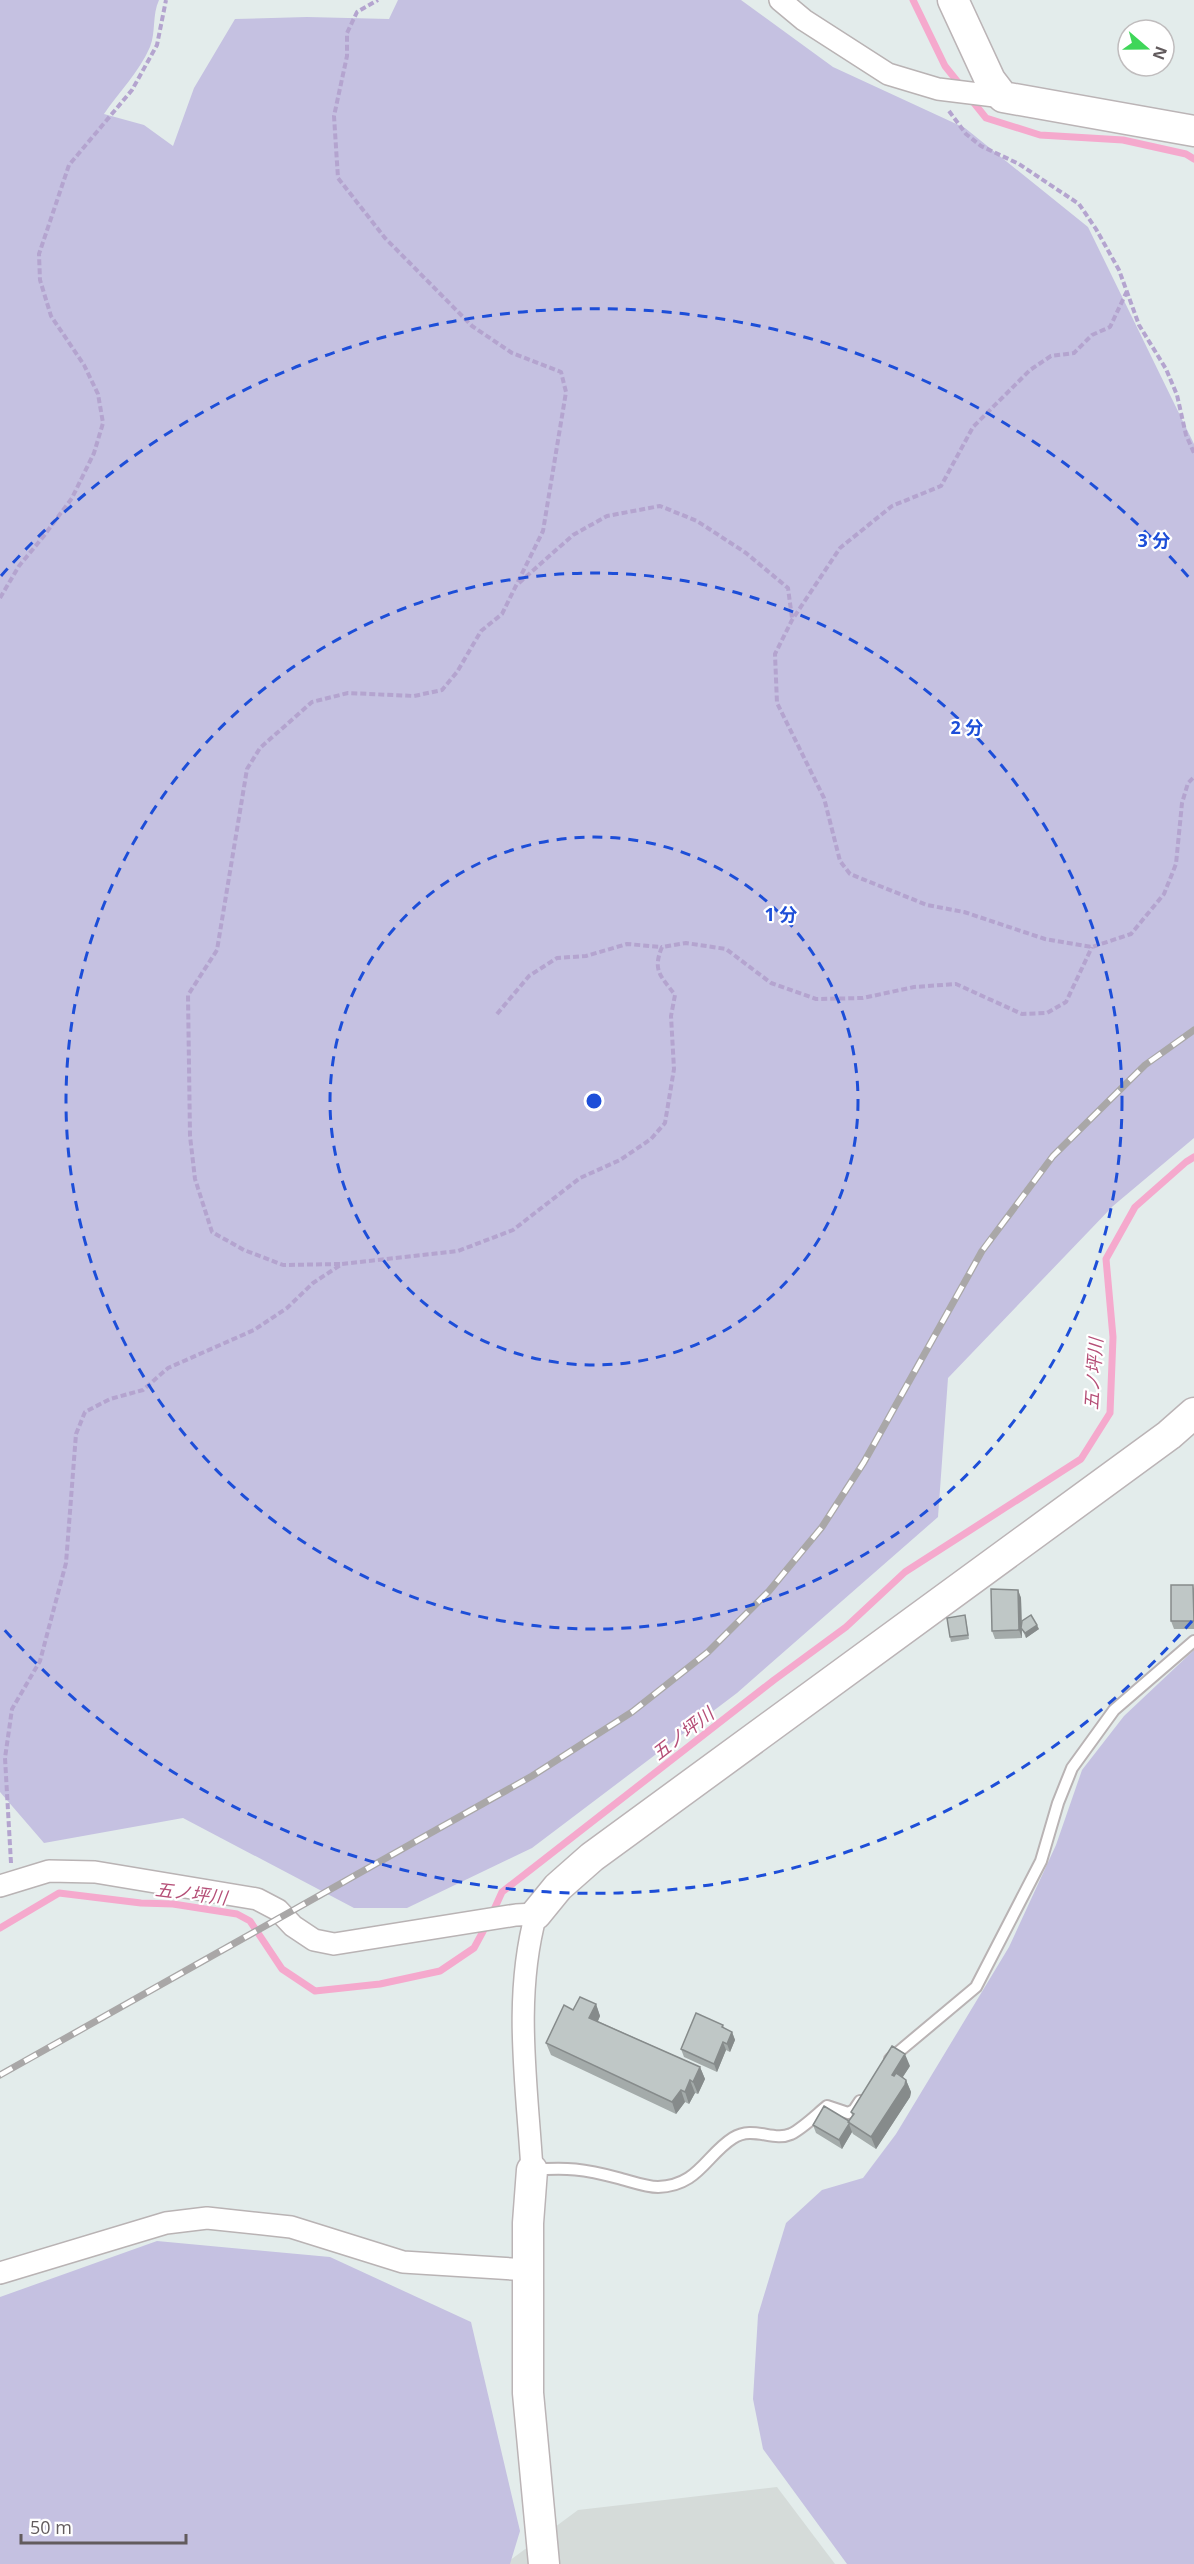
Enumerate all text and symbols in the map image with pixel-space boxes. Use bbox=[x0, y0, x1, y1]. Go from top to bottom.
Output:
north arrow bbox=[1116, 18, 1176, 78]
text: N bbox=[1148, 43, 1173, 63]
text: 3 分 bbox=[1138, 528, 1170, 552]
text: 2 分 bbox=[951, 715, 983, 739]
text: 1 分 bbox=[765, 902, 797, 926]
centre of rings bbox=[584, 1091, 604, 1111]
water label: 五ノ坪川 bbox=[1079, 1335, 1108, 1411]
water label: 五ノ坪川 bbox=[647, 1700, 720, 1765]
water label: 五ノ坪川 bbox=[154, 1877, 230, 1910]
scale bar bbox=[21, 2507, 186, 2545]
text: 50 m bbox=[30, 2515, 72, 2539]

